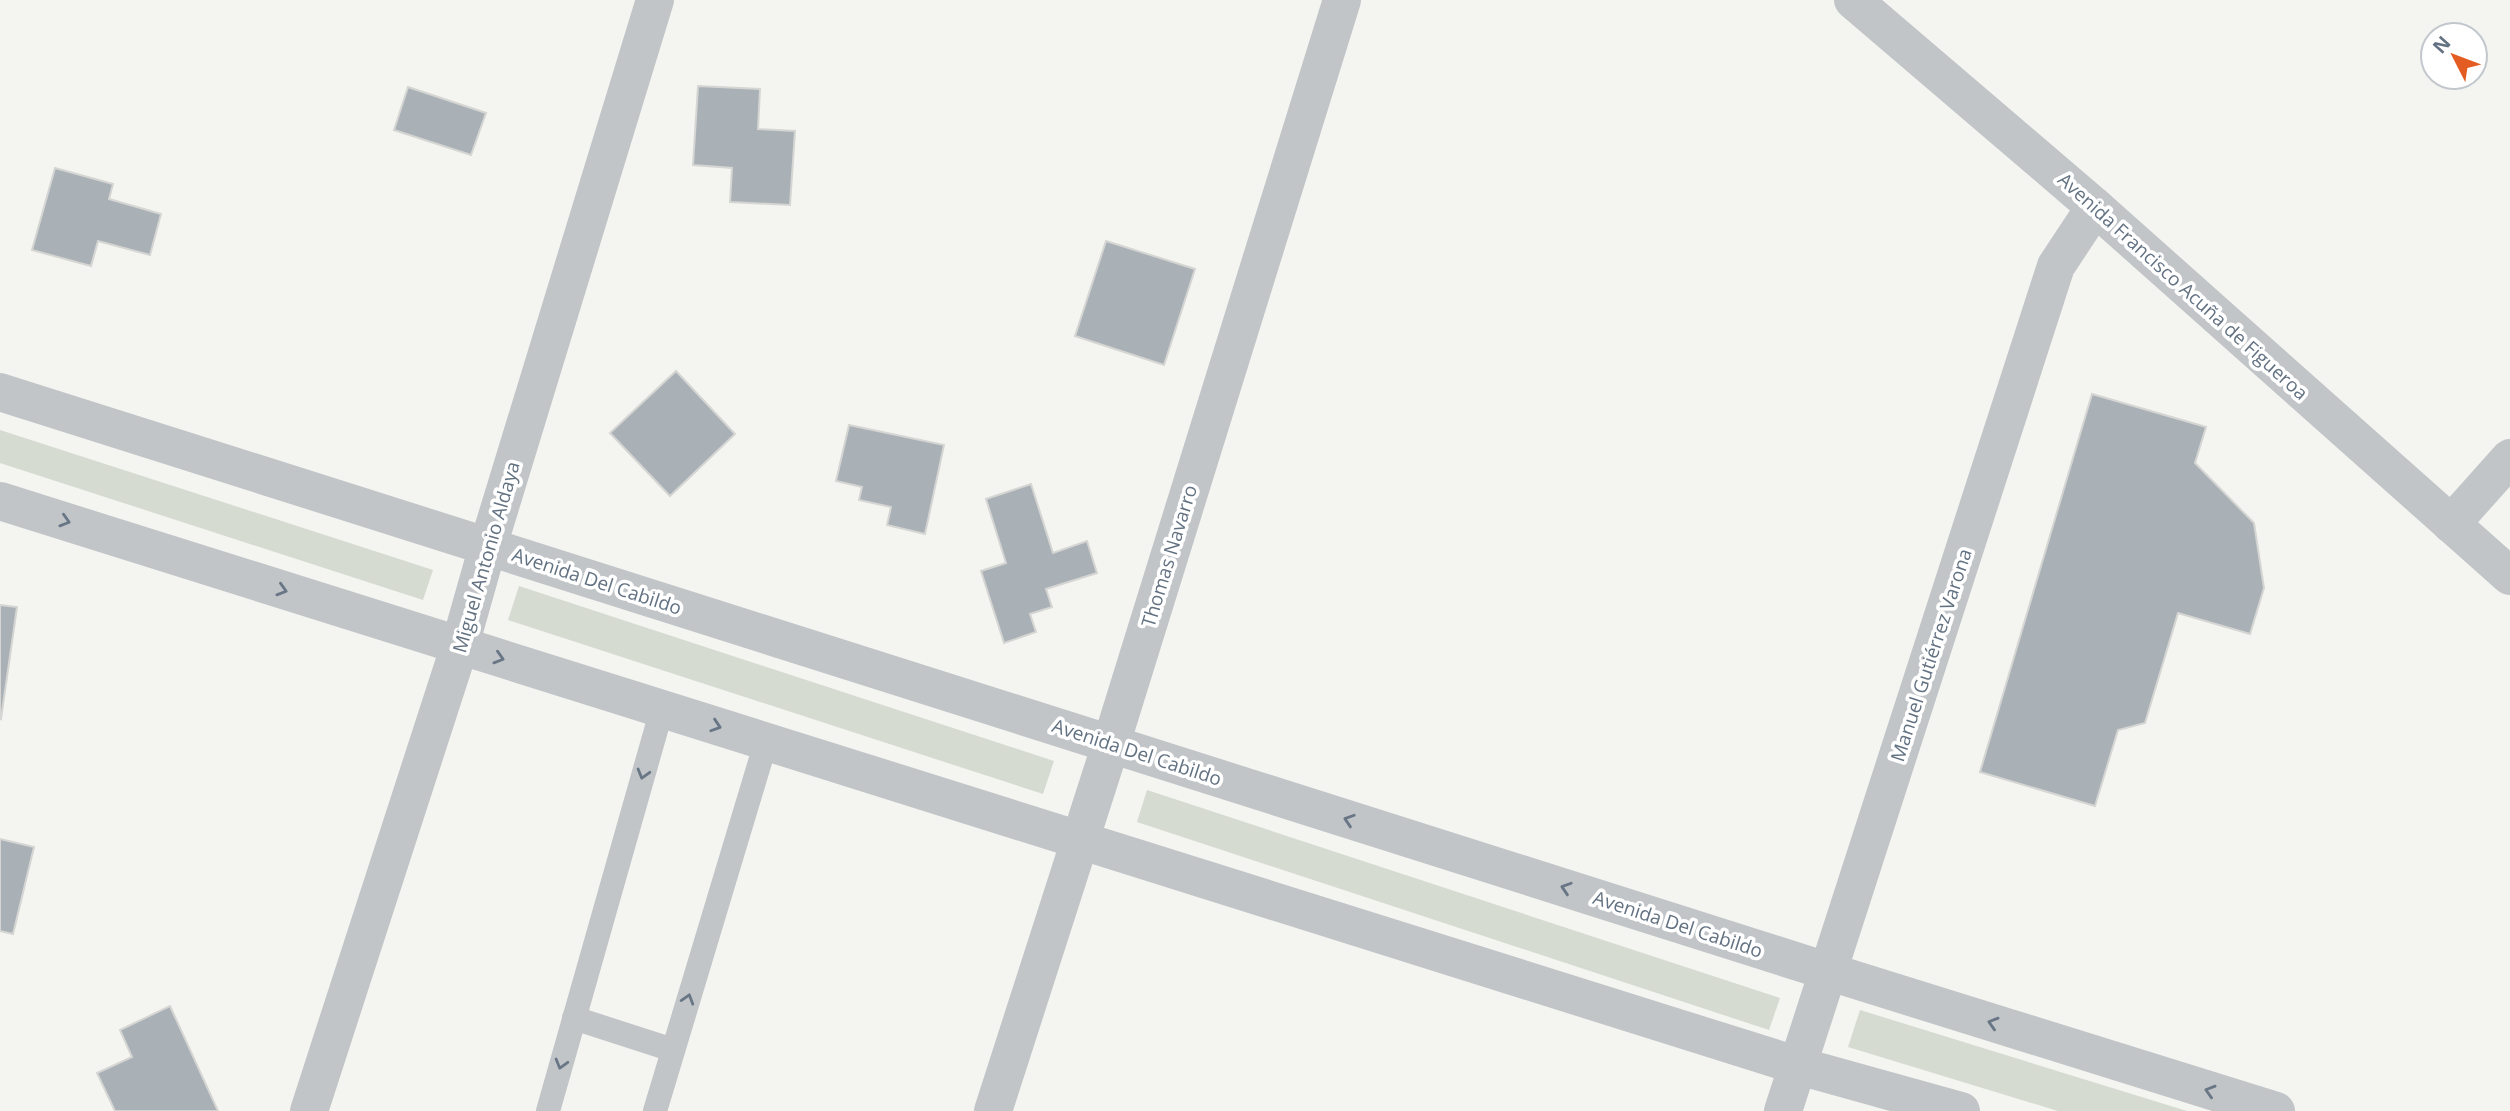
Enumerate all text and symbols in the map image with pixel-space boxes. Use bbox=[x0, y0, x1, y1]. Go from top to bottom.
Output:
north arrow bbox=[2419, 21, 2489, 91]
text: N bbox=[2427, 30, 2456, 59]
street label: Avenida Francisco Acuña de Figueroa bbox=[2052, 167, 2314, 405]
street label: Miguel Antonio Aldaya bbox=[446, 458, 526, 656]
street label: Thomas Navarro bbox=[1135, 482, 1203, 630]
one-way arrow bbox=[59, 513, 71, 528]
street label: Avenida Del Cabildo bbox=[509, 541, 685, 621]
street label: Manuel Gutiérrez Varona bbox=[1884, 545, 1978, 765]
one-way arrow bbox=[276, 581, 288, 596]
one-way arrow bbox=[493, 649, 505, 664]
street label: Avenida Del Cabildo bbox=[1049, 712, 1225, 792]
one-way arrow bbox=[710, 718, 722, 732]
one-way arrow bbox=[637, 768, 651, 780]
one-way arrow bbox=[1343, 813, 1355, 828]
one-way arrow bbox=[1560, 882, 1572, 897]
street label: Avenida Del Cabildo bbox=[1590, 884, 1766, 964]
one-way arrow bbox=[680, 993, 695, 1005]
one-way arrow bbox=[1987, 1017, 2000, 1031]
one-way arrow bbox=[555, 1058, 570, 1070]
one-way arrow bbox=[2205, 1084, 2217, 1099]

